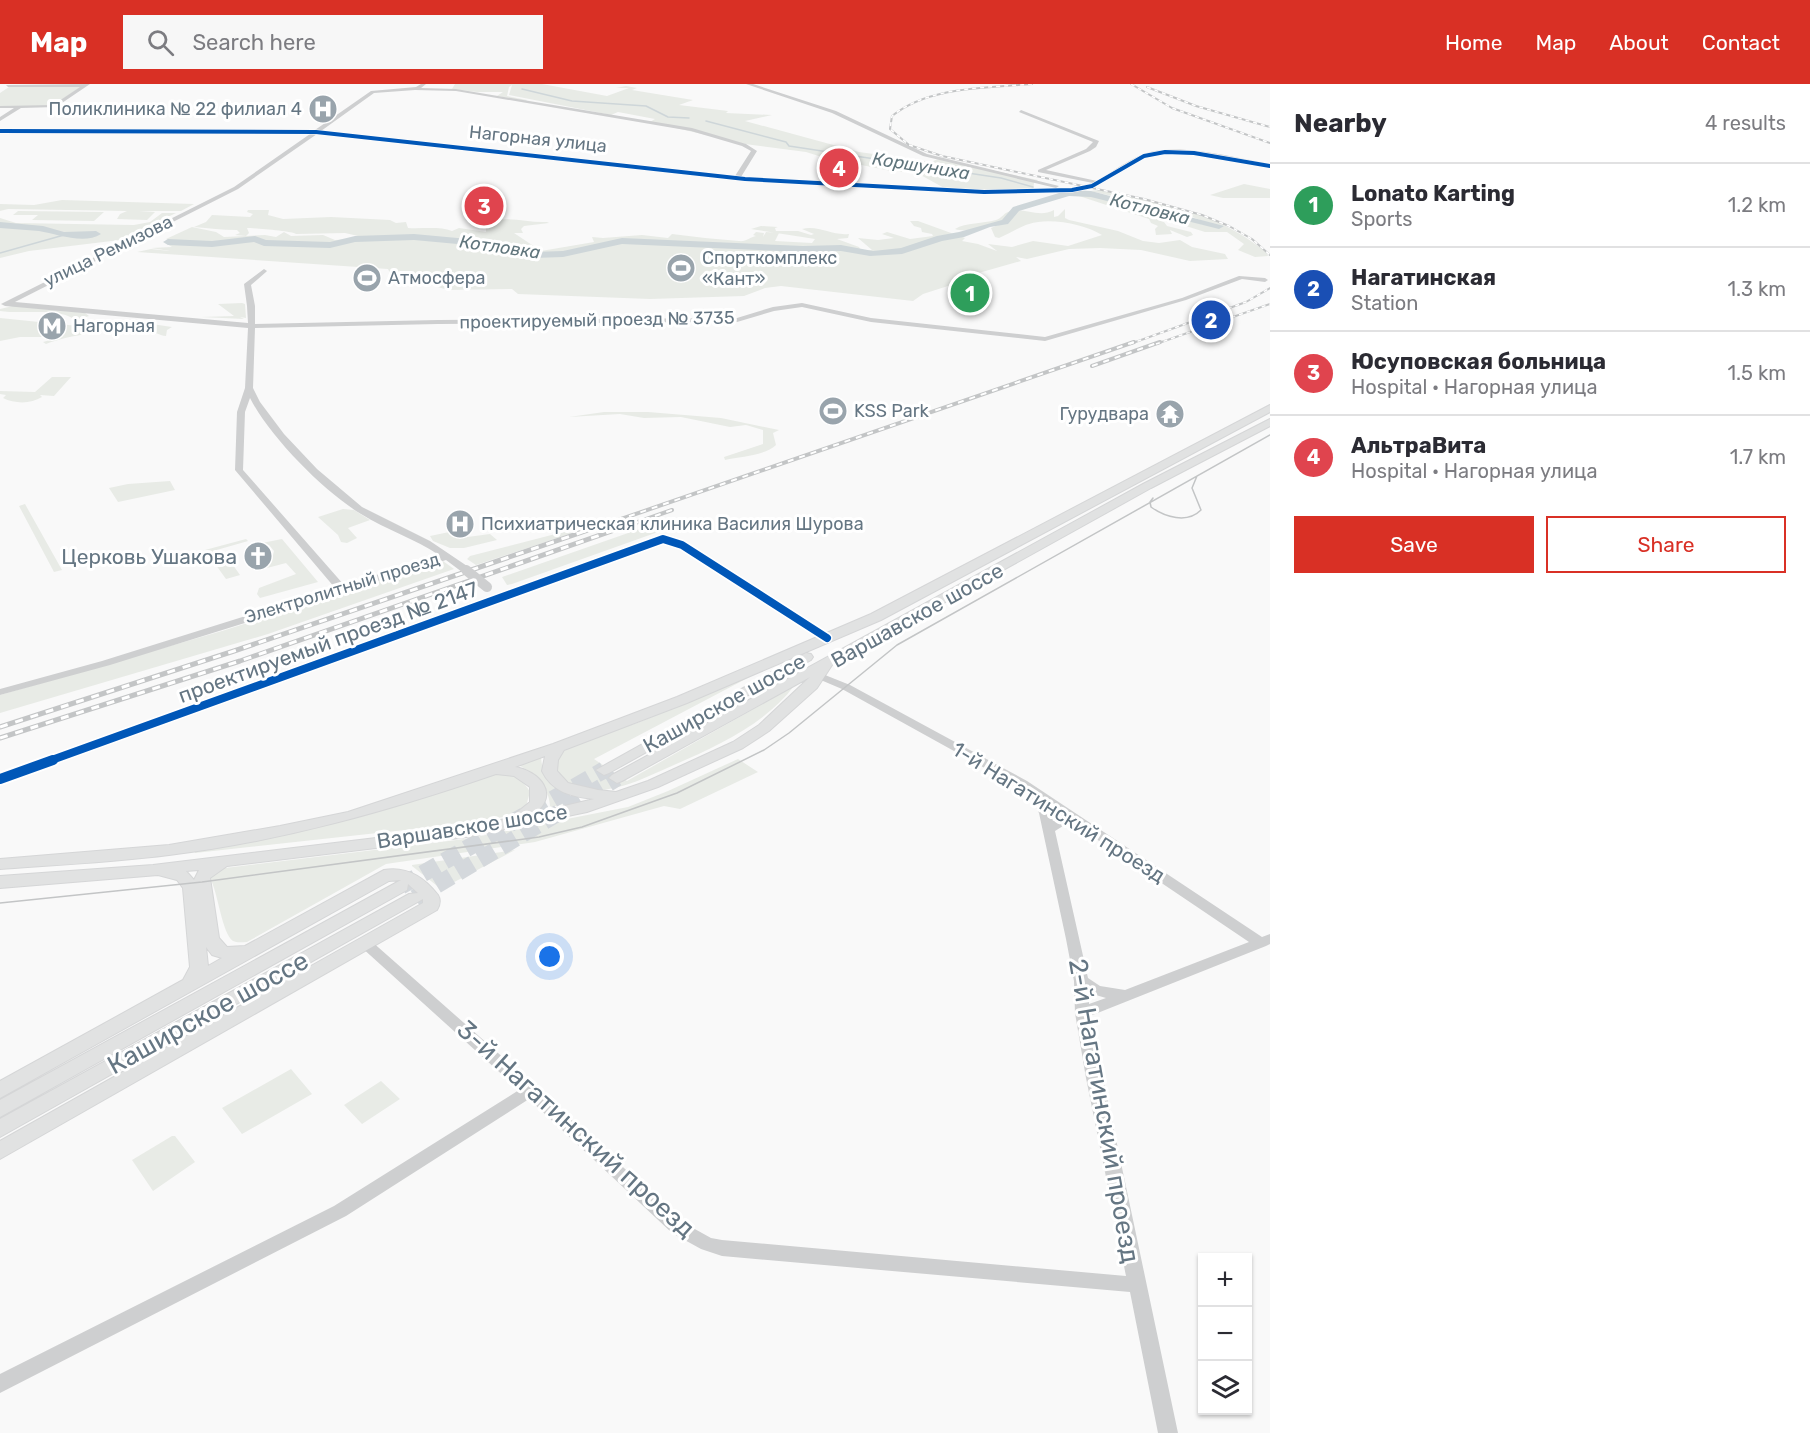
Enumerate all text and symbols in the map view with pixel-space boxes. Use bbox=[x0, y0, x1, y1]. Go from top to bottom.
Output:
search box bbox=[123, 15, 543, 69]
text: Map bbox=[30, 26, 87, 59]
icon: search bbox=[144, 26, 177, 59]
text: Search here bbox=[192, 29, 316, 56]
text: Home bbox=[1445, 30, 1502, 55]
text: Map bbox=[1535, 30, 1576, 55]
text: About bbox=[1609, 30, 1669, 55]
text: Contact bbox=[1702, 30, 1780, 55]
hospital icon: Поликлиника № 22 филиал 4 bbox=[307, 93, 339, 125]
place label: Поликлиника № 22 филиал 4 bbox=[49, 98, 302, 120]
text: Nearby bbox=[1294, 108, 1387, 139]
text: 4 results bbox=[1705, 111, 1786, 135]
street label: Нагорная улица bbox=[468, 121, 608, 157]
pin: 4 bbox=[820, 146, 858, 190]
water label: Коршуниха bbox=[871, 147, 972, 185]
text: Lonato Karting bbox=[1351, 180, 1515, 207]
pin: 3 bbox=[464, 184, 504, 228]
water label: Котловка bbox=[1108, 188, 1193, 230]
text: 1 bbox=[1309, 193, 1318, 217]
text: 1.2 km bbox=[1728, 193, 1786, 217]
text: Sports bbox=[1351, 207, 1412, 231]
street label: улица Ремизова bbox=[40, 210, 176, 292]
water label: Котловка bbox=[458, 230, 542, 264]
place label: Спорткомплекс «Кант» bbox=[702, 247, 837, 290]
sports icon: Спорткомплекс «Кант» bbox=[665, 252, 697, 284]
sports icon: Атмосфера bbox=[351, 262, 383, 294]
text: Нагатинская bbox=[1351, 264, 1496, 291]
place label: Атмосфера bbox=[388, 267, 485, 289]
pin: 1 bbox=[950, 270, 990, 316]
text: 2 bbox=[1307, 277, 1320, 301]
text: 1.3 km bbox=[1727, 277, 1786, 301]
text: Station bbox=[1351, 291, 1418, 315]
pin: 2 bbox=[1192, 298, 1230, 342]
street label: проектируемый проезд № 3735 bbox=[459, 307, 735, 333]
metro station icon: Нагорная bbox=[36, 310, 68, 342]
place label: Нагорная bbox=[73, 315, 155, 337]
text: Юсуповская больница bbox=[1351, 348, 1606, 375]
text: 3 bbox=[1307, 361, 1320, 385]
text: 1.5 km bbox=[1728, 361, 1786, 385]
text: Hospital · Нагорная улица bbox=[1351, 375, 1598, 399]
sports icon: KSS Park bbox=[817, 395, 849, 427]
temple icon: Гурудвара bbox=[1154, 398, 1186, 430]
place label: KSS Park bbox=[854, 400, 930, 422]
place label: Гурудвара bbox=[1059, 403, 1149, 425]
text: АльтраВита bbox=[1351, 432, 1486, 459]
text: 4 bbox=[1307, 445, 1320, 469]
text: 1.7 km bbox=[1730, 445, 1786, 469]
text: Hospital · Нагорная улица bbox=[1351, 459, 1598, 483]
hospital icon: Психиатрическая клиника Василия Шурова bbox=[444, 508, 476, 540]
place label: Психиатрическая клиника Василия Шурова bbox=[481, 513, 864, 535]
button: Save bbox=[1294, 516, 1534, 573]
button: Share bbox=[1546, 516, 1786, 573]
church icon: Церковь Ушакова bbox=[242, 540, 274, 572]
place label: Церковь Ушакова bbox=[61, 544, 237, 569]
street label: Электролитный проезд bbox=[242, 548, 443, 628]
street label: Варшавское шоссе bbox=[827, 557, 1007, 673]
street label: проектируемый проезд № 2147 bbox=[175, 576, 481, 708]
street label: Каширское шоссе bbox=[638, 648, 810, 758]
street label: 1-й Нагатинский проезд bbox=[948, 736, 1170, 888]
street label: Варшавское шоссе bbox=[375, 799, 569, 853]
your location bbox=[535, 942, 564, 971]
street label: Каширское шоссе bbox=[102, 945, 314, 1081]
street label: 2-й Нагатинский проезд bbox=[1062, 956, 1146, 1266]
street label: 3-й Нагатинский проезд bbox=[451, 1014, 701, 1244]
map controls bbox=[1198, 1253, 1252, 1415]
button: + bbox=[1198, 1253, 1252, 1307]
button: − bbox=[1198, 1307, 1252, 1361]
button: layers bbox=[1198, 1361, 1252, 1415]

